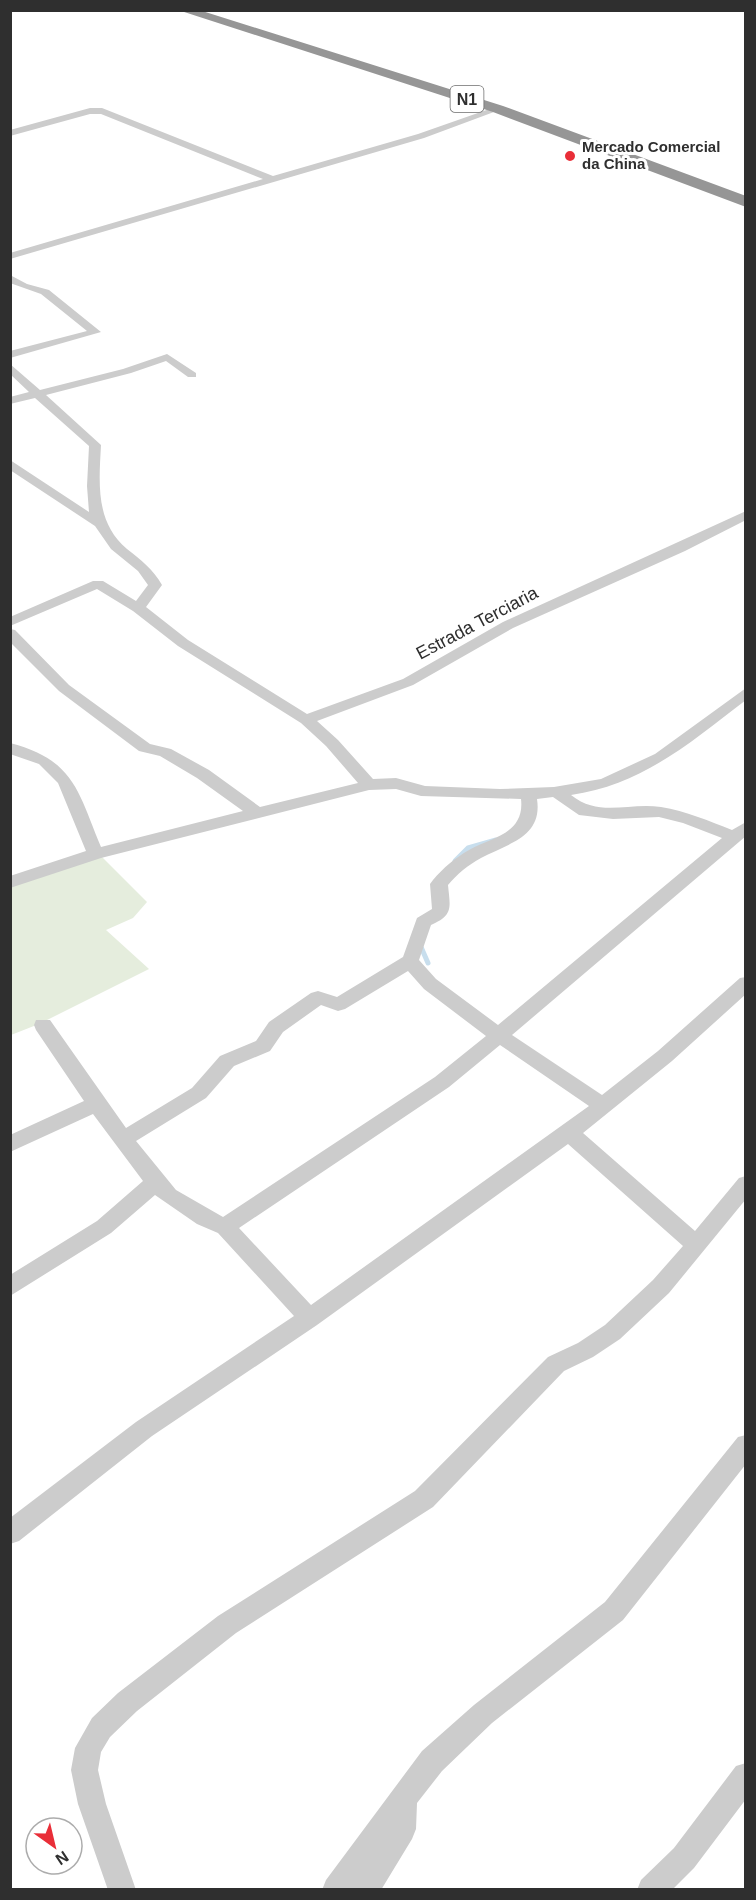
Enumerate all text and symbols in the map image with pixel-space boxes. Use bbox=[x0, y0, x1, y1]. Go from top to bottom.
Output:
road number: N1 bbox=[450, 86, 484, 112]
place label: Mercado Comercial da China bbox=[582, 138, 720, 172]
marker: Mercado Comercial da China bbox=[563, 149, 577, 163]
street label: Estrada Terciaria bbox=[413, 582, 542, 663]
north arrow bbox=[24, 1816, 84, 1876]
text: N bbox=[53, 1848, 72, 1868]

